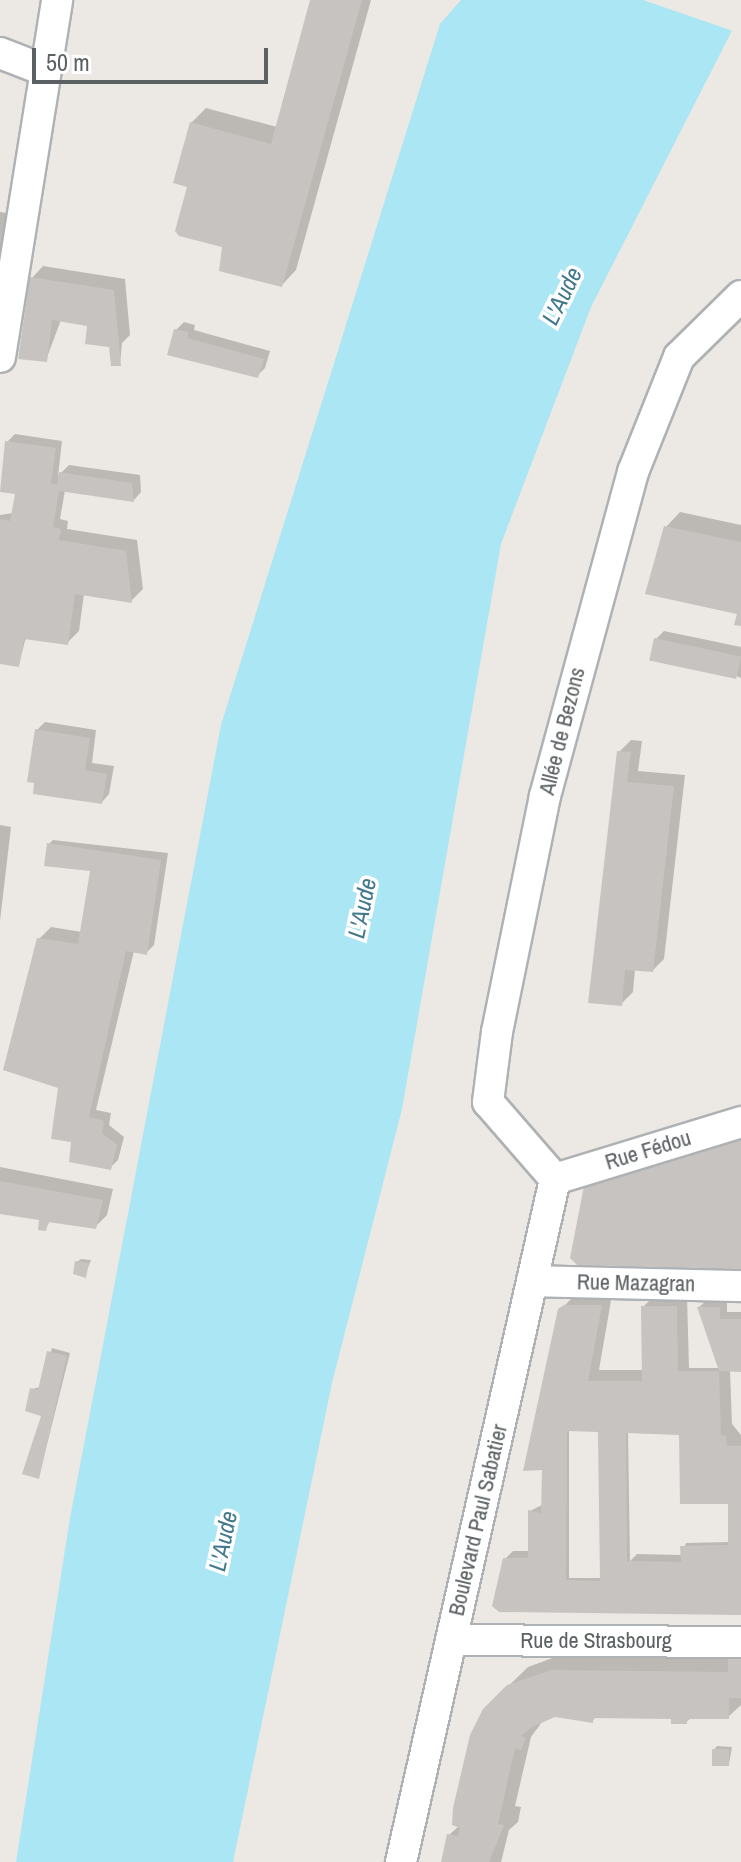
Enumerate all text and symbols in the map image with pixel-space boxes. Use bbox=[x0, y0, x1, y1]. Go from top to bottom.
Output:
scale bar bbox=[36, 32, 272, 82]
text: 50 m bbox=[46, 46, 90, 78]
water label: L'Aude bbox=[536, 262, 588, 330]
street label: Allée de Bezons bbox=[533, 665, 591, 797]
water label: L'Aude bbox=[342, 875, 382, 941]
street label: Rue Fédou bbox=[602, 1124, 694, 1176]
street label: Rue Mazagran bbox=[577, 1269, 695, 1297]
street label: Boulevard Paul Sabatier bbox=[443, 1422, 513, 1618]
water label: L'Aude bbox=[203, 1508, 243, 1574]
street label: Rue de Strasbourg bbox=[520, 1628, 672, 1654]

